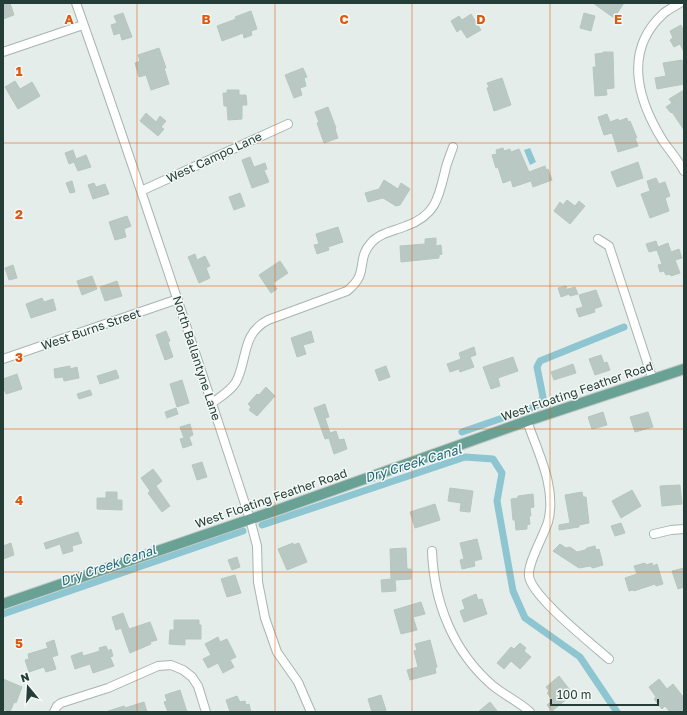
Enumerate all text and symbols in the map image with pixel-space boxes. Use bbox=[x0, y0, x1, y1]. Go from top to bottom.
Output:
text: A bbox=[64, 11, 74, 27]
text: B bbox=[201, 11, 211, 27]
text: C bbox=[339, 11, 349, 27]
text: D bbox=[476, 11, 486, 27]
text: E bbox=[614, 11, 622, 27]
text: 1 bbox=[16, 63, 23, 79]
street label: West Campo Lane bbox=[164, 128, 264, 186]
text: 2 bbox=[15, 206, 23, 222]
street label: North Ballantyne Lane bbox=[170, 294, 224, 422]
street label: West Burns Street bbox=[39, 305, 143, 353]
text: 3 bbox=[15, 349, 23, 365]
street label: West Floating Feather Road bbox=[499, 358, 655, 424]
water label: Dry Creek Canal bbox=[363, 440, 464, 485]
street label: West Floating Feather Road bbox=[193, 465, 349, 531]
text: 4 bbox=[15, 492, 23, 508]
water label: Dry Creek Canal bbox=[58, 541, 159, 589]
text: 5 bbox=[15, 635, 23, 651]
north arrow bbox=[8, 667, 48, 707]
text: N bbox=[19, 670, 31, 684]
scale bar bbox=[551, 681, 658, 707]
text: 100 m bbox=[557, 687, 591, 702]

